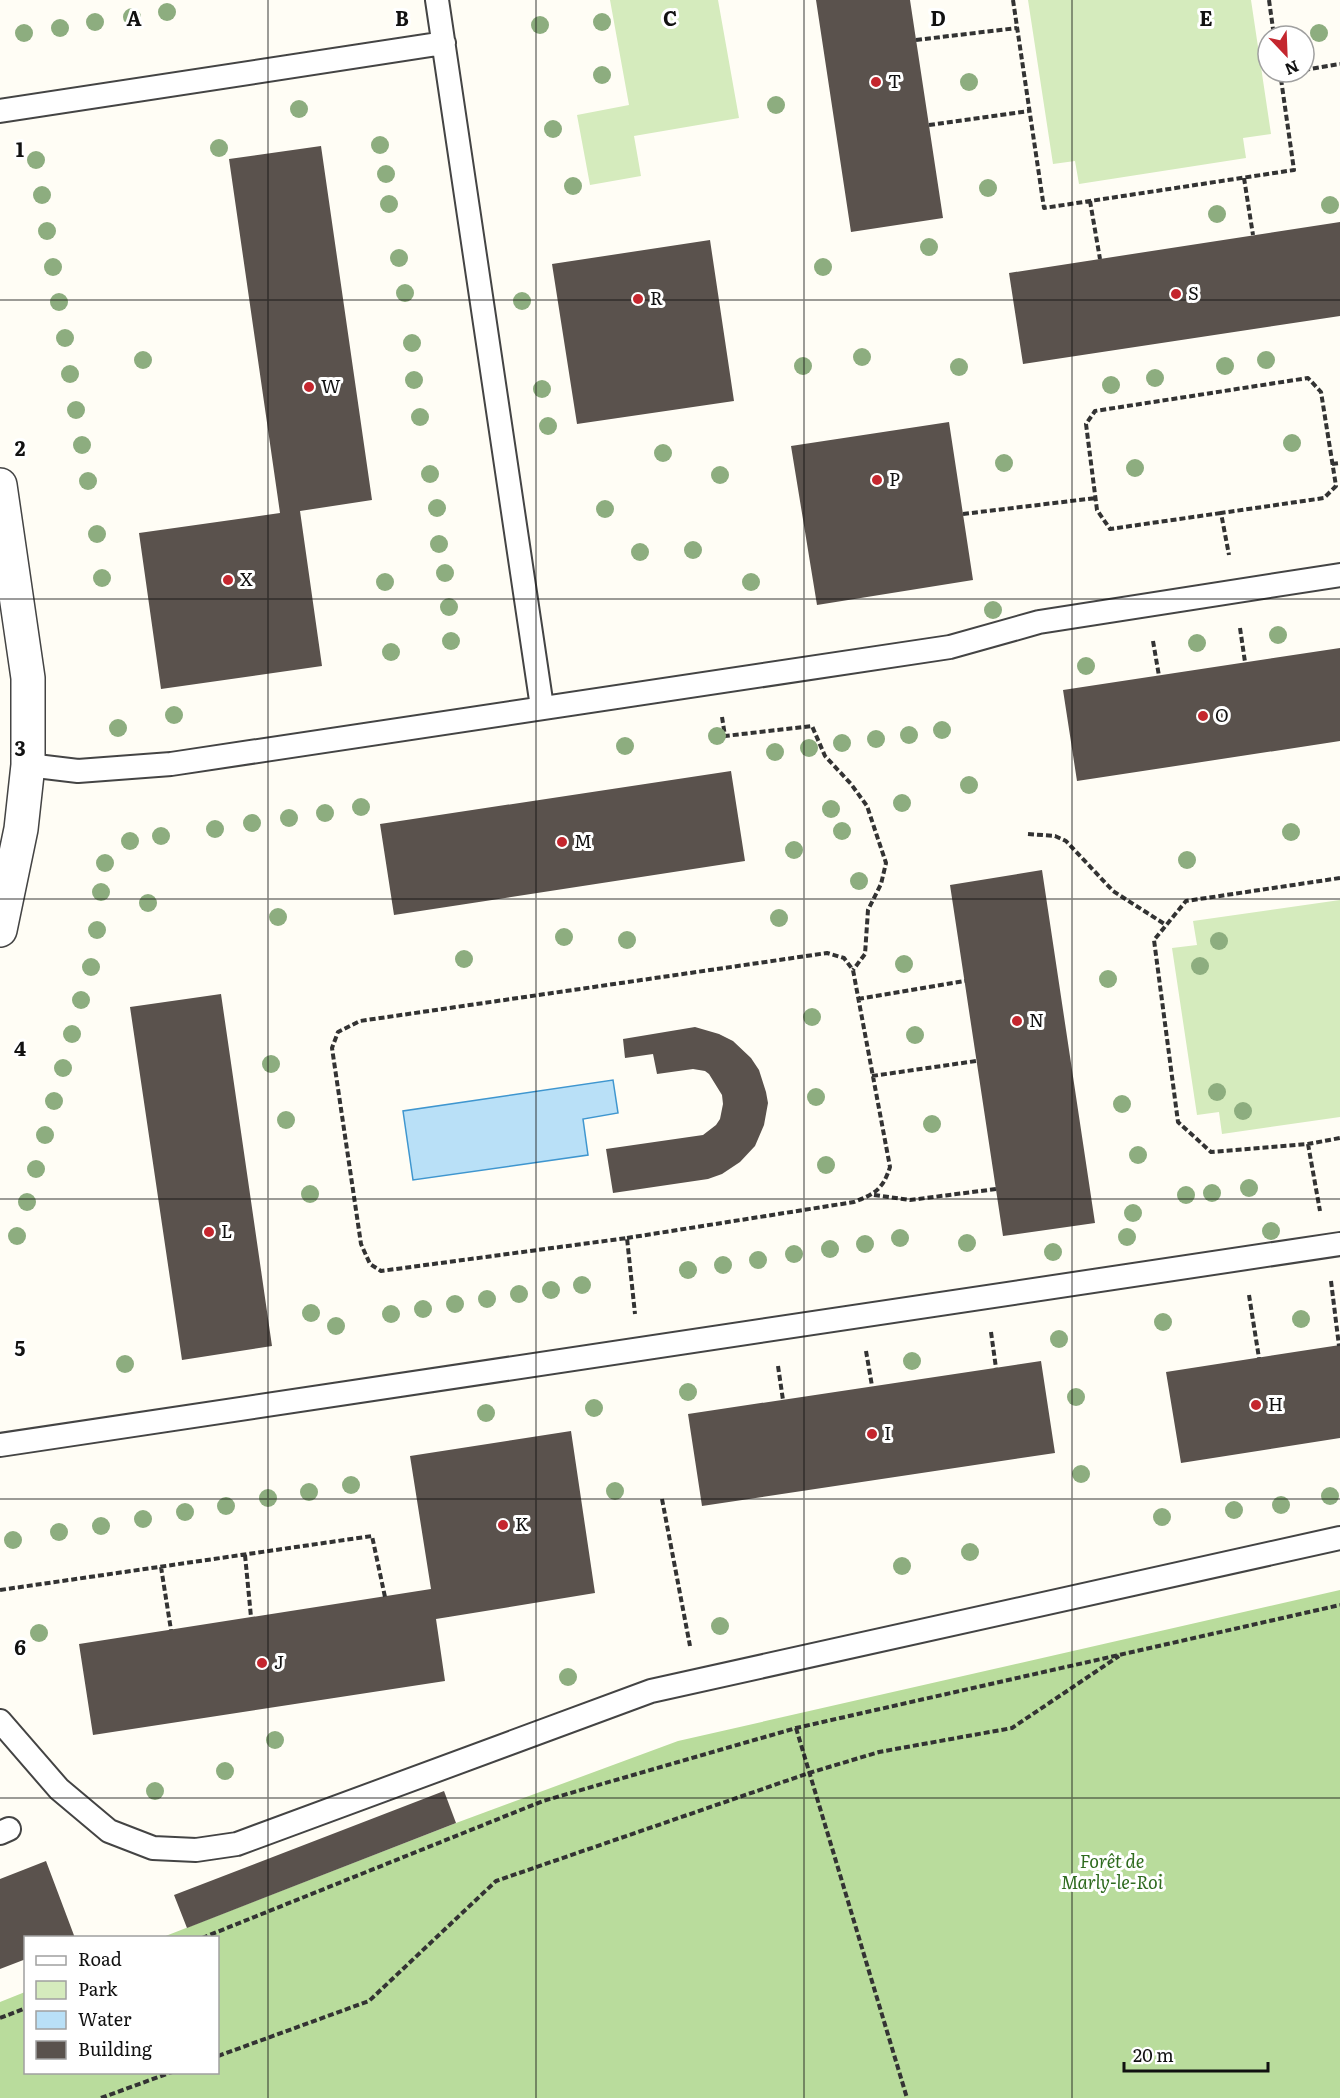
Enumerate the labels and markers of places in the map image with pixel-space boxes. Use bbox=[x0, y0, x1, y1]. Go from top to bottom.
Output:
place label: T bbox=[888, 67, 901, 94]
marker: T bbox=[869, 75, 883, 89]
place label: S bbox=[1188, 279, 1199, 306]
place label: R bbox=[650, 284, 663, 311]
marker: S bbox=[1169, 287, 1183, 301]
marker: R bbox=[631, 292, 645, 306]
place label: W bbox=[321, 372, 341, 399]
marker: W bbox=[302, 380, 316, 394]
place label: P bbox=[889, 465, 900, 492]
marker: P bbox=[870, 473, 884, 487]
place label: X bbox=[240, 565, 253, 592]
marker: X bbox=[221, 573, 235, 587]
place label: O bbox=[1215, 701, 1229, 728]
marker: O bbox=[1196, 709, 1210, 723]
place label: M bbox=[574, 827, 592, 854]
marker: M bbox=[555, 835, 569, 849]
place label: N bbox=[1029, 1006, 1044, 1033]
marker: N bbox=[1010, 1014, 1024, 1028]
place label: L bbox=[221, 1217, 232, 1244]
marker: L bbox=[202, 1225, 216, 1239]
place label: H bbox=[1268, 1390, 1283, 1417]
marker: H bbox=[1249, 1398, 1263, 1412]
place label: I bbox=[884, 1419, 891, 1446]
marker: I bbox=[865, 1427, 879, 1441]
place label: K bbox=[515, 1510, 529, 1537]
marker: K bbox=[496, 1518, 510, 1532]
place label: J bbox=[274, 1648, 284, 1675]
marker: J bbox=[255, 1656, 269, 1670]

